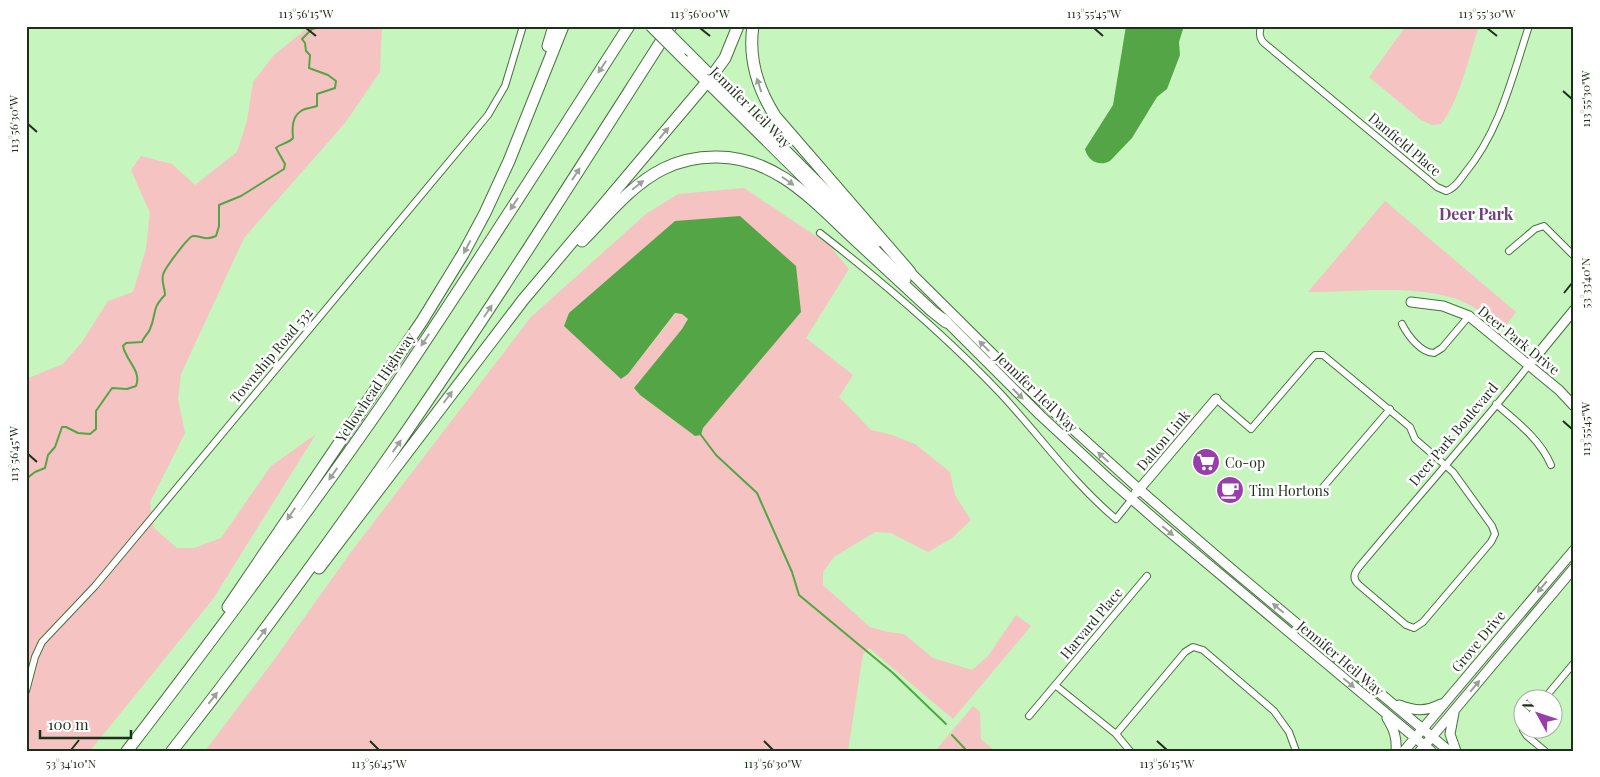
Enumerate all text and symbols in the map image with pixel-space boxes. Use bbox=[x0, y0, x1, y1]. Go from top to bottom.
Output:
text: 113°56'15"W bbox=[279, 5, 334, 21]
text: 113°56'00"W bbox=[670, 5, 730, 21]
text: 113°55'45"W bbox=[1067, 5, 1121, 21]
text: 113°55'30"W bbox=[1459, 5, 1516, 21]
one-way arrow bbox=[598, 61, 607, 74]
street label: Jennifer Heil Way bbox=[706, 62, 796, 152]
text: 113°55'30"W bbox=[1577, 70, 1593, 127]
one-way arrow bbox=[755, 78, 762, 93]
text: 113°56'30"W bbox=[5, 95, 21, 153]
street label: Danfield Place bbox=[1365, 108, 1445, 180]
one-way arrow bbox=[659, 126, 670, 139]
one-way arrow bbox=[571, 168, 581, 181]
one-way arrow bbox=[781, 175, 794, 186]
one-way arrow bbox=[631, 180, 644, 191]
one-way arrow bbox=[509, 197, 519, 210]
district label: Deer Park bbox=[1439, 203, 1514, 224]
one-way arrow bbox=[463, 240, 471, 254]
text: 53°33'40"N bbox=[1577, 257, 1593, 308]
street label: Deer Park Drive bbox=[1474, 301, 1564, 379]
street label: Township Road 532 bbox=[225, 303, 317, 407]
one-way arrow bbox=[483, 304, 493, 318]
street label: Yellowhead Highway bbox=[330, 328, 419, 447]
one-way arrow bbox=[421, 333, 430, 347]
one-way arrow bbox=[979, 341, 991, 353]
street label: Jennifer Heil Way bbox=[991, 347, 1082, 436]
street label: Deer Park Boulevard bbox=[1404, 378, 1502, 490]
one-way arrow bbox=[1012, 387, 1024, 399]
one-way arrow bbox=[443, 390, 453, 404]
text: 113°55'45"W bbox=[1577, 402, 1593, 456]
street label: Dalton Link bbox=[1132, 405, 1194, 474]
text: 113°56'45"W bbox=[5, 426, 21, 482]
one-way arrow bbox=[392, 439, 402, 452]
supermarket icon: Co-op bbox=[1191, 447, 1221, 477]
one-way arrow bbox=[1098, 451, 1110, 463]
place label: Co-op bbox=[1225, 453, 1265, 472]
one-way arrow bbox=[328, 467, 338, 480]
cafe icon: Tim Hortons bbox=[1215, 475, 1245, 505]
place label: Tim Hortons bbox=[1249, 481, 1329, 500]
one-way arrow bbox=[286, 508, 296, 521]
one-way arrow bbox=[1162, 526, 1175, 537]
one-way arrow bbox=[1537, 580, 1548, 593]
street label: Harvard Place bbox=[1055, 583, 1127, 663]
one-way arrow bbox=[1272, 602, 1285, 613]
street label: Grove Drive bbox=[1447, 606, 1509, 676]
street label: Jennifer Heil Way bbox=[1293, 615, 1388, 700]
one-way arrow bbox=[256, 628, 267, 641]
one-way arrow bbox=[1342, 677, 1355, 688]
one-way arrow bbox=[1469, 679, 1480, 692]
north arrow bbox=[1512, 690, 1562, 740]
one-way arrow bbox=[208, 691, 218, 705]
text: N bbox=[1517, 695, 1538, 715]
scale bar bbox=[40, 707, 131, 739]
text: 100 m bbox=[48, 714, 89, 734]
text: 53°34'10"N bbox=[46, 755, 97, 771]
text: 113°56'45"W bbox=[351, 755, 407, 771]
text: 113°56'30"W bbox=[744, 755, 802, 771]
text: 113°56'15"W bbox=[1140, 755, 1195, 771]

